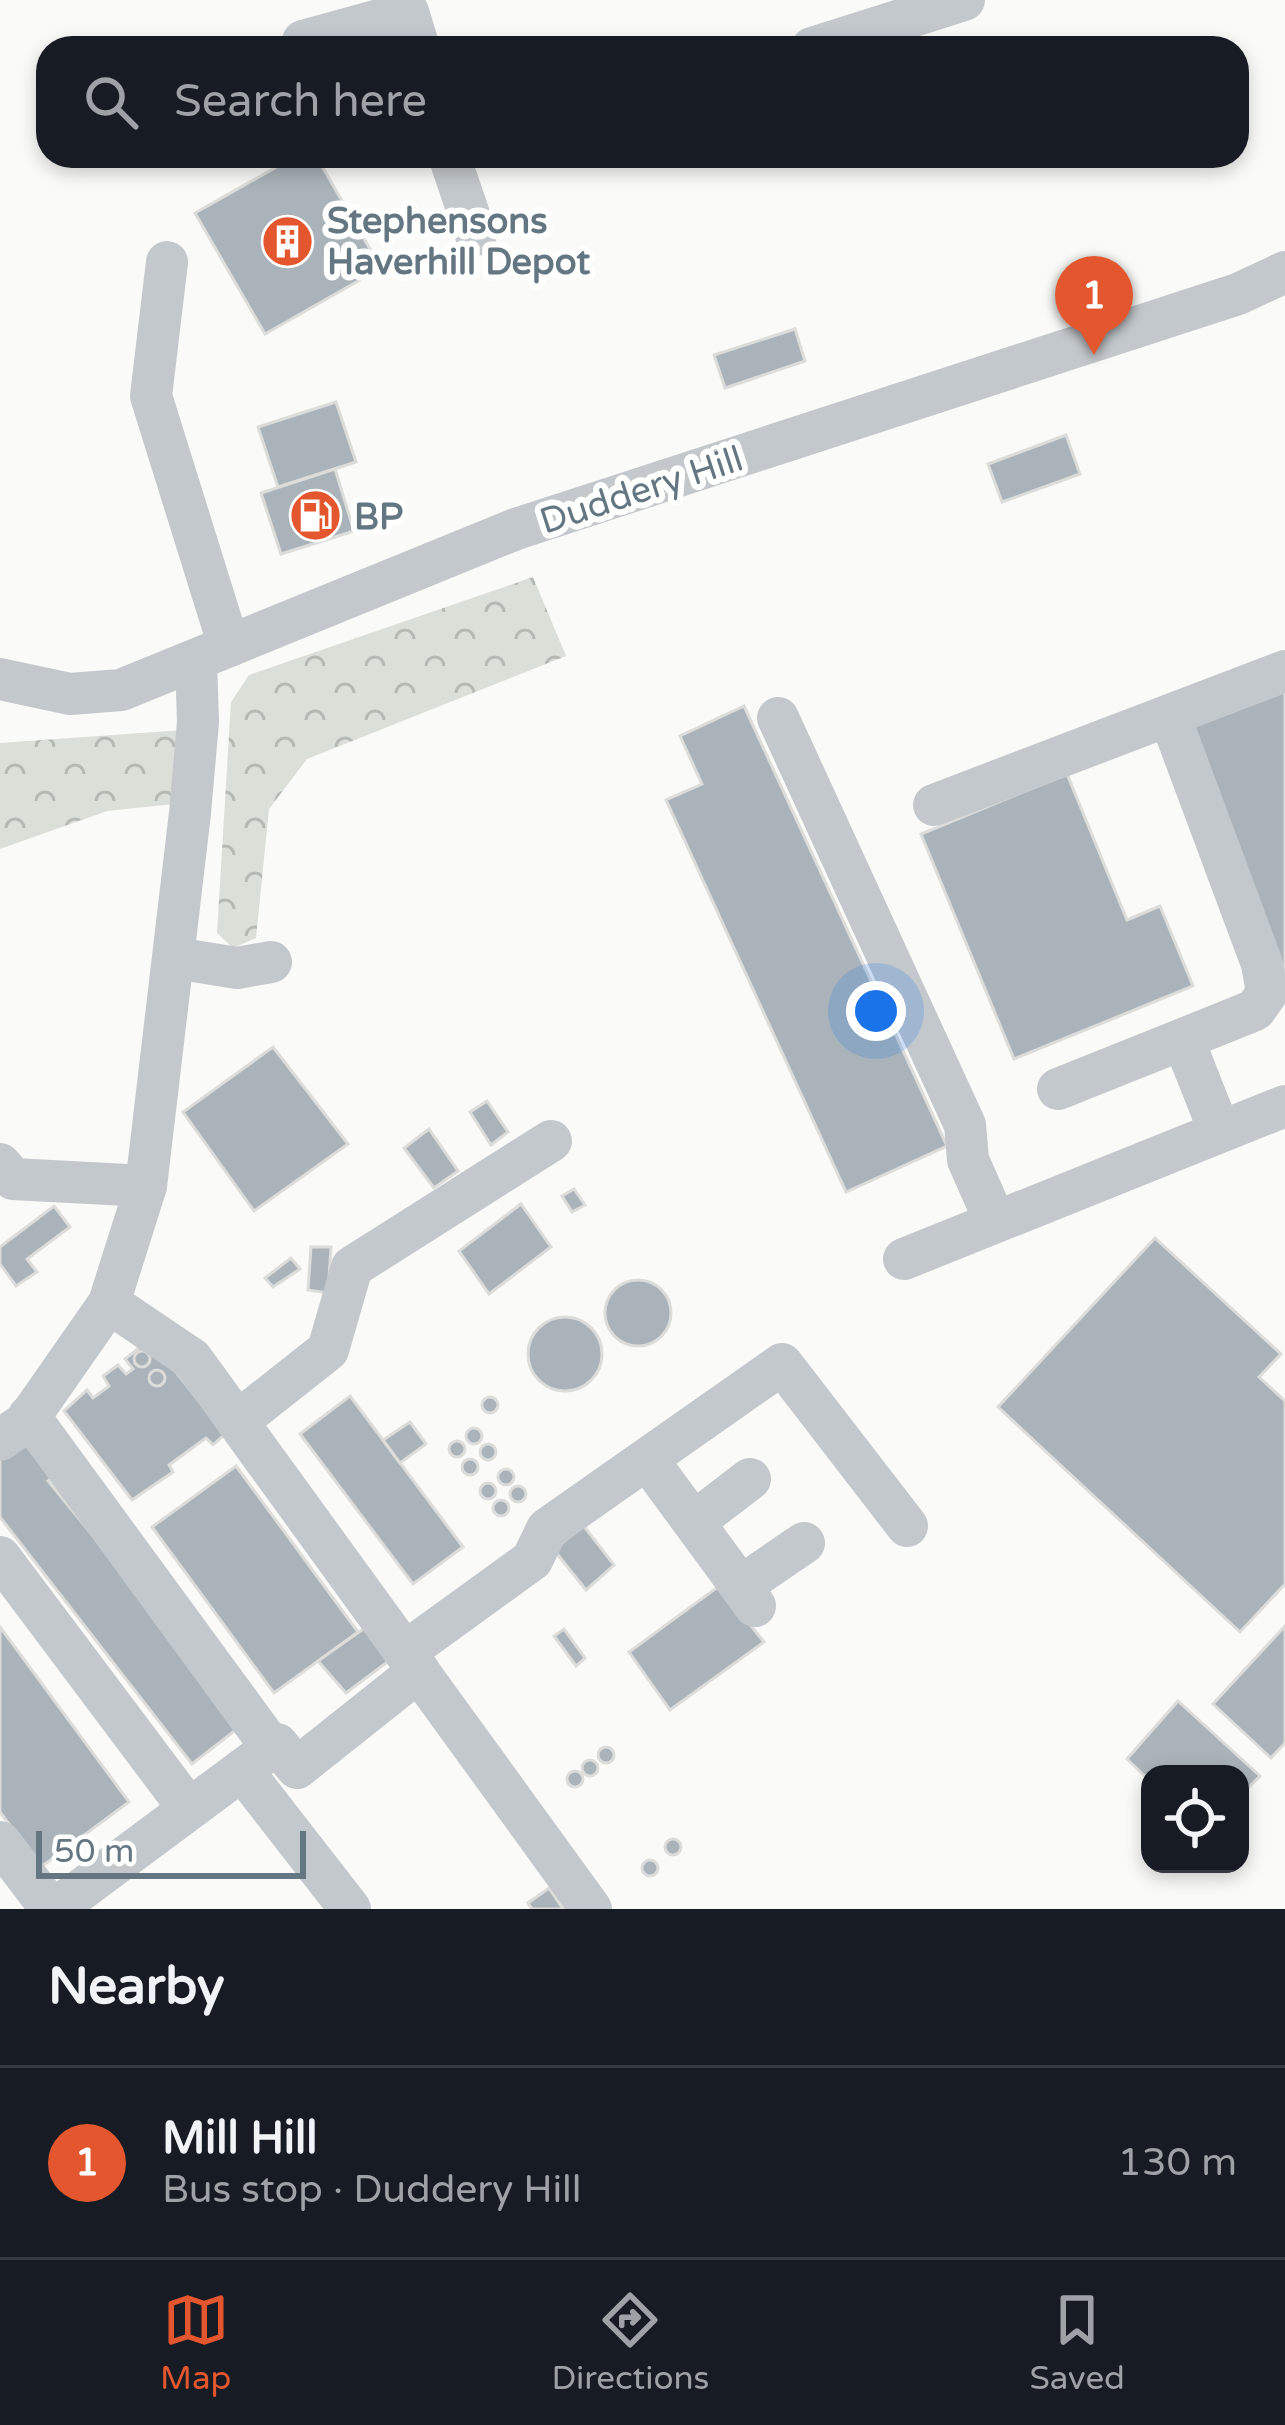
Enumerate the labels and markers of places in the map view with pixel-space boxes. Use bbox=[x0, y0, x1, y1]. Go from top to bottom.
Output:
place label: Stephensons Haverhill Depot bbox=[327, 200, 590, 284]
building icon: Stephensons Haverhill Depot bbox=[260, 213, 316, 269]
pin: 1 bbox=[1055, 256, 1133, 355]
fuel station icon: BP bbox=[287, 488, 343, 544]
place label: BP bbox=[354, 496, 403, 539]

